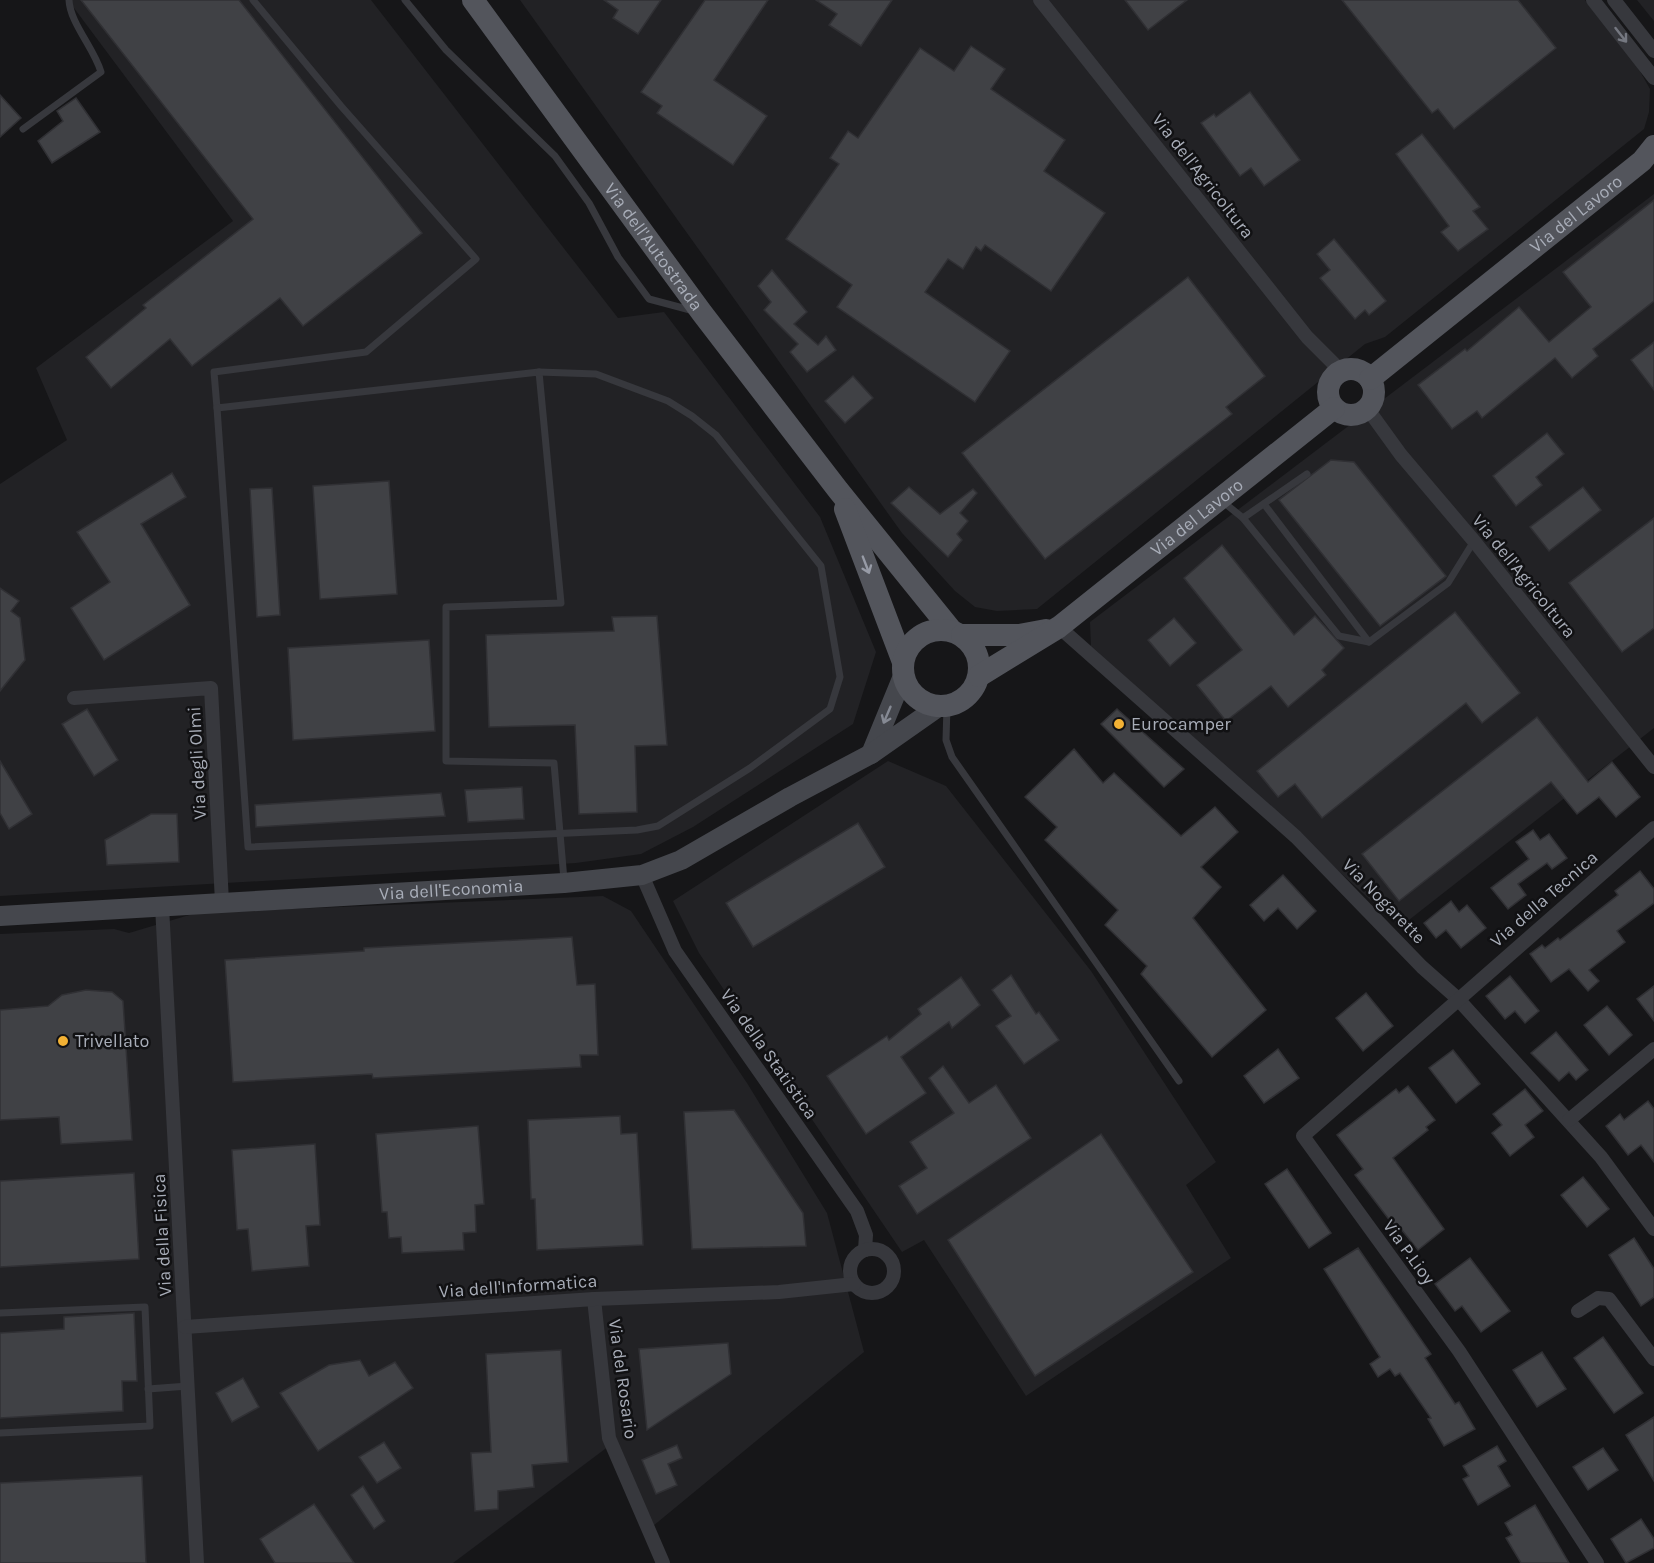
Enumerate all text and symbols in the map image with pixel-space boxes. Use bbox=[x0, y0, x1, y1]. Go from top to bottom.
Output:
one-way arrow bbox=[1614, 27, 1627, 43]
street label: Via dell'Agricoltura bbox=[1147, 109, 1259, 243]
street label: Via del Lavoro bbox=[1525, 170, 1627, 258]
street label: Via dell'Autostrada bbox=[600, 179, 708, 315]
street label: Via del Lavoro bbox=[1146, 474, 1248, 561]
street label: Via dell'Agricoltura bbox=[1467, 510, 1581, 642]
one-way arrow bbox=[861, 555, 872, 574]
one-way arrow bbox=[881, 705, 892, 724]
street label: Via degli Olmi bbox=[183, 706, 211, 820]
place label: Eurocamper bbox=[1131, 713, 1231, 735]
marker: Eurocamper bbox=[1112, 717, 1126, 731]
street label: Via della Tecnica bbox=[1486, 846, 1602, 952]
street label: Via Nogarette bbox=[1338, 854, 1430, 948]
street label: Via dell'Economia bbox=[379, 874, 524, 905]
street label: Via della Statistica bbox=[716, 984, 822, 1124]
place label: Trivellato bbox=[75, 1030, 149, 1052]
marker: Trivellato bbox=[56, 1034, 70, 1048]
street label: Via della Fisica bbox=[148, 1173, 176, 1297]
street label: Via P.Lioy bbox=[1378, 1215, 1440, 1289]
street label: Via dell'Informatica bbox=[438, 1269, 598, 1303]
street label: Via del Rosario bbox=[604, 1318, 642, 1440]

